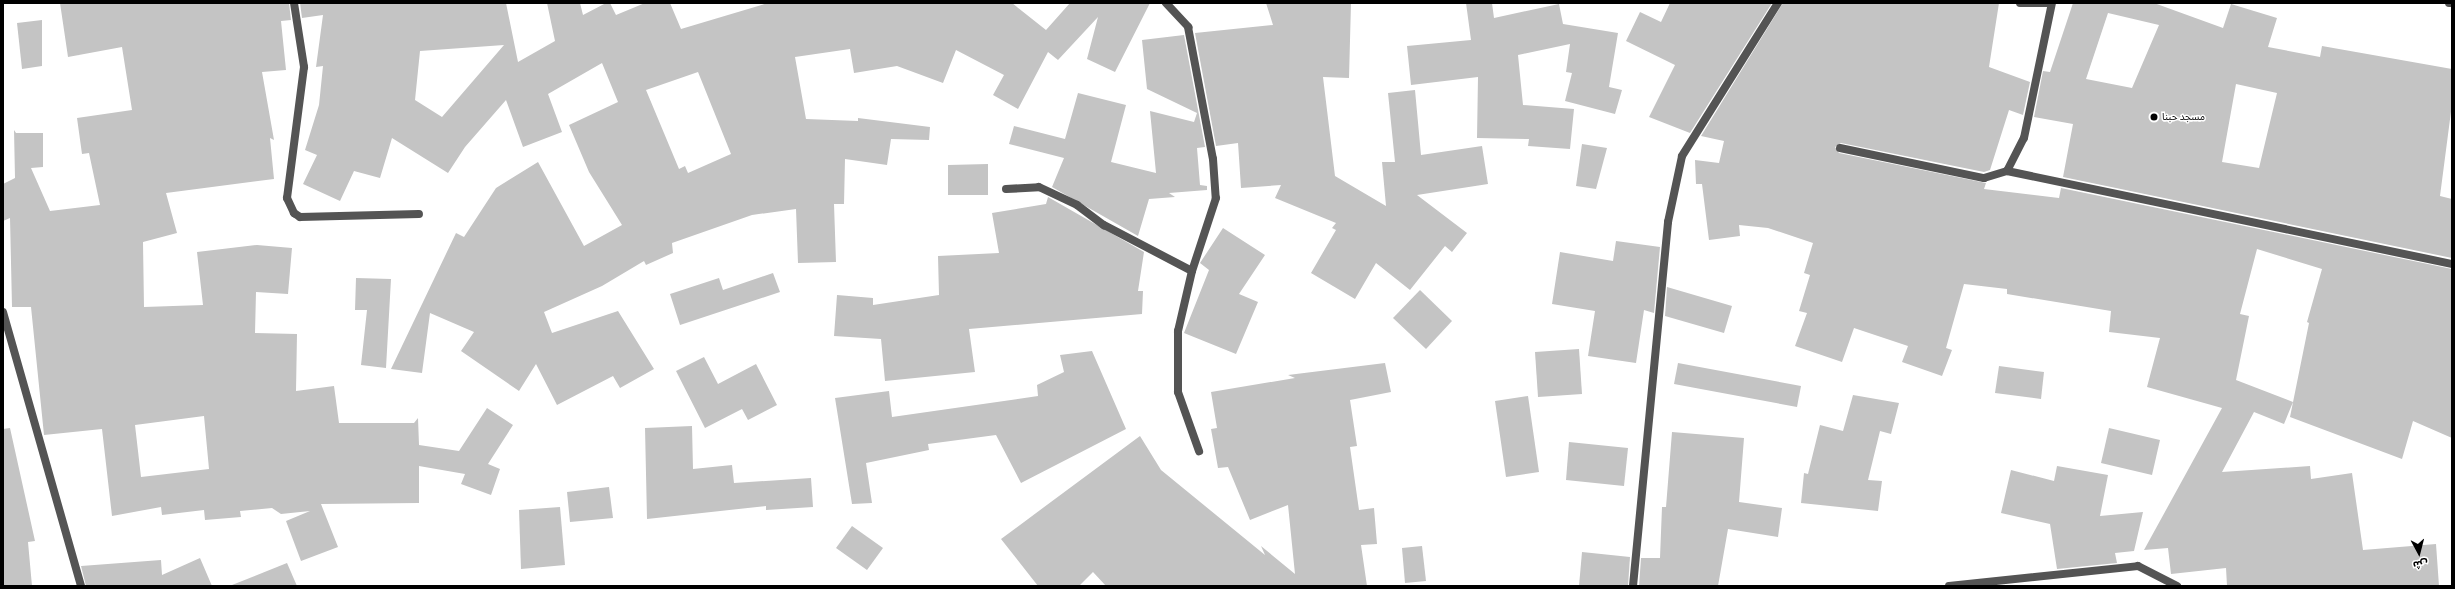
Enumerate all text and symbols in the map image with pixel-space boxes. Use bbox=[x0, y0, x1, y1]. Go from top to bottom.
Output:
place label: مسجد حبنا bbox=[2162, 111, 2205, 123]
marker: مسجد حبنا bbox=[2149, 112, 2159, 122]
north arrow bbox=[2399, 533, 2439, 573]
text: ش bbox=[2412, 557, 2429, 574]

